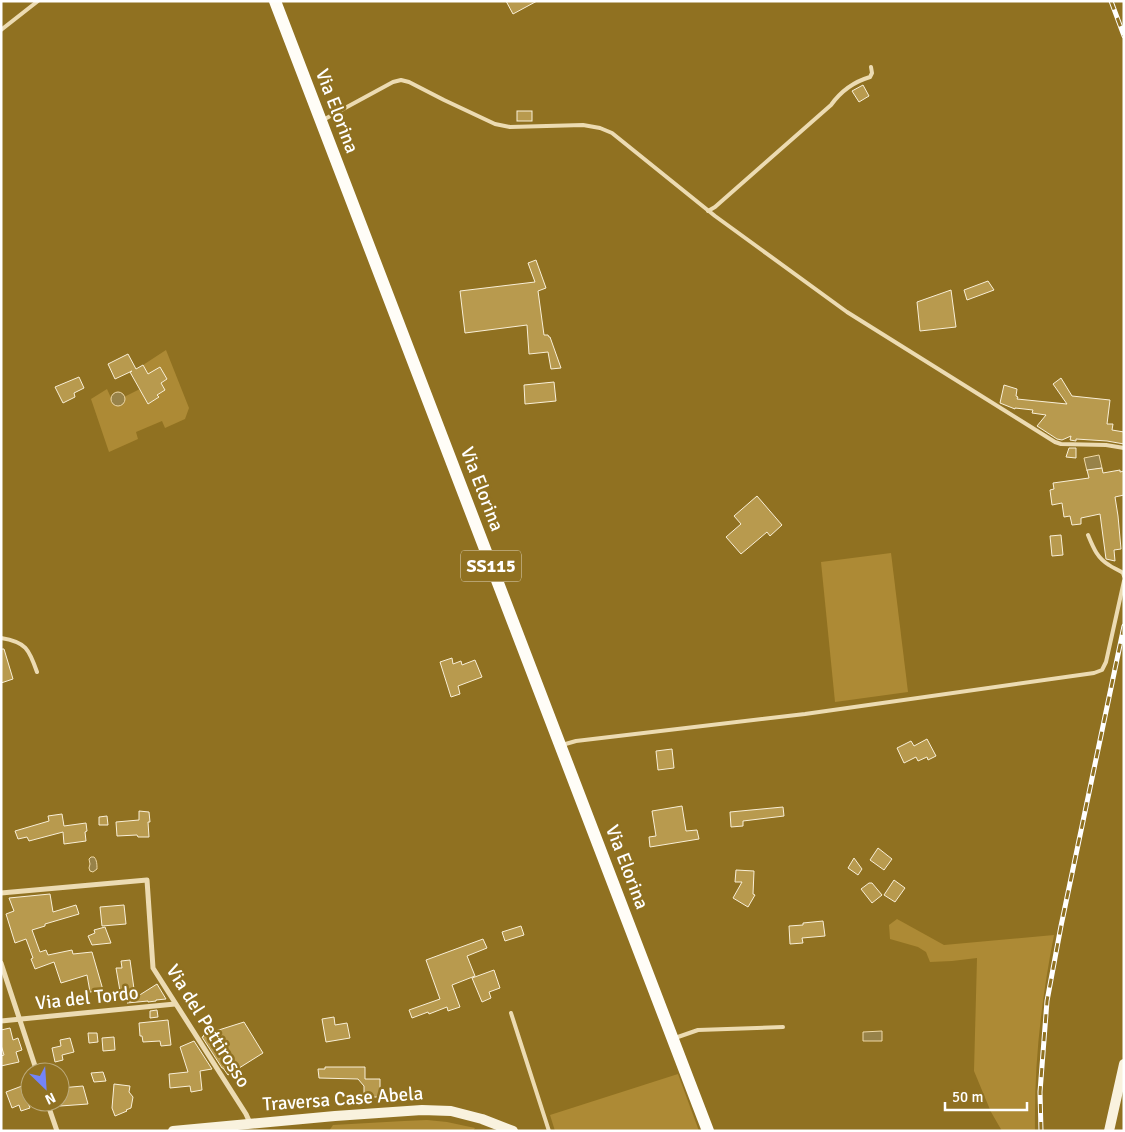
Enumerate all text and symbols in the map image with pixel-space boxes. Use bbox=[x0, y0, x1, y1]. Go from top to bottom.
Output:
street label: Via Elorina bbox=[310, 65, 364, 157]
street label: Via Elorina bbox=[455, 443, 509, 535]
road number: SS115 bbox=[461, 550, 521, 582]
street label: Via Elorina bbox=[600, 821, 654, 913]
street label: Via del Pettirosso bbox=[161, 960, 255, 1092]
street label: Via del Tordo bbox=[34, 981, 140, 1015]
north arrow bbox=[20, 1062, 70, 1112]
scale bar bbox=[945, 1080, 1028, 1112]
street label: Traversa Case Abela bbox=[262, 1081, 424, 1117]
text: 50 m bbox=[952, 1088, 983, 1106]
text: N bbox=[42, 1089, 58, 1108]

